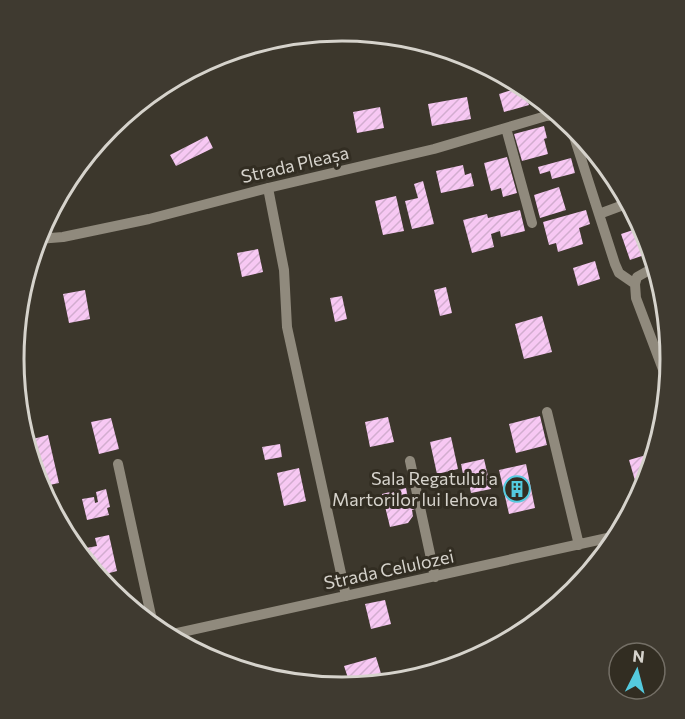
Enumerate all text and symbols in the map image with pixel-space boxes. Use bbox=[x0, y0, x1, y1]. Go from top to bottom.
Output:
street label: Strada Pleașa bbox=[239, 141, 351, 188]
place label: Sala Regatului a Martorilor lui Iehova bbox=[332, 467, 498, 510]
building icon: Sala Regatului a Martorilor lui Iehova bbox=[502, 474, 532, 504]
street label: Strada Celulozei bbox=[322, 545, 456, 594]
north arrow bbox=[607, 641, 667, 701]
text: N bbox=[632, 646, 646, 666]

